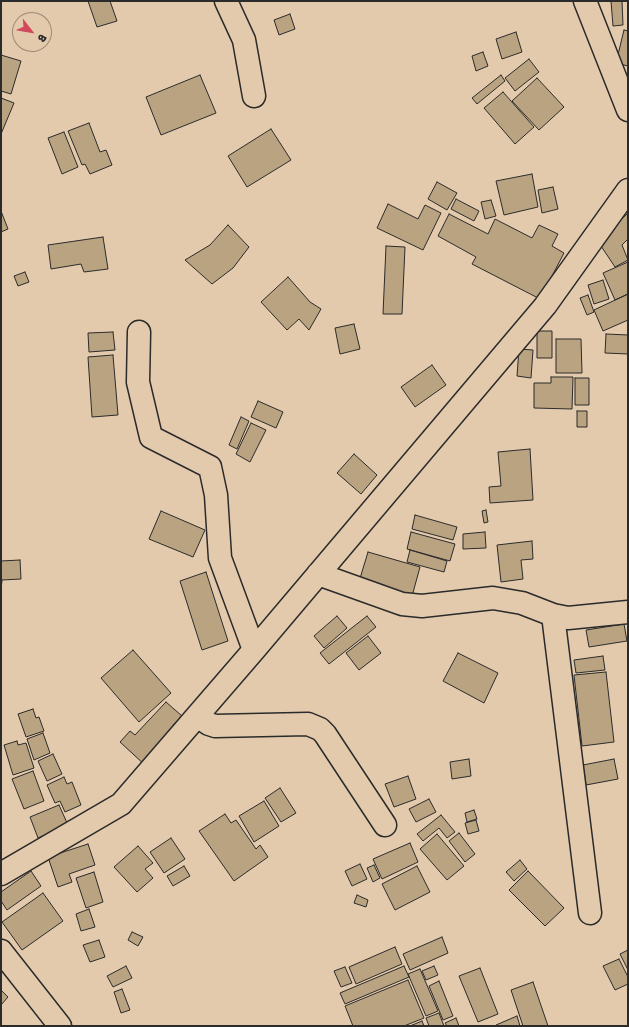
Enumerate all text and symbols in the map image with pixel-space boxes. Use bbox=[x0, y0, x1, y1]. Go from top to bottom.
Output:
north arrow bbox=[12, 12, 52, 52]
text: B bbox=[34, 31, 50, 45]

